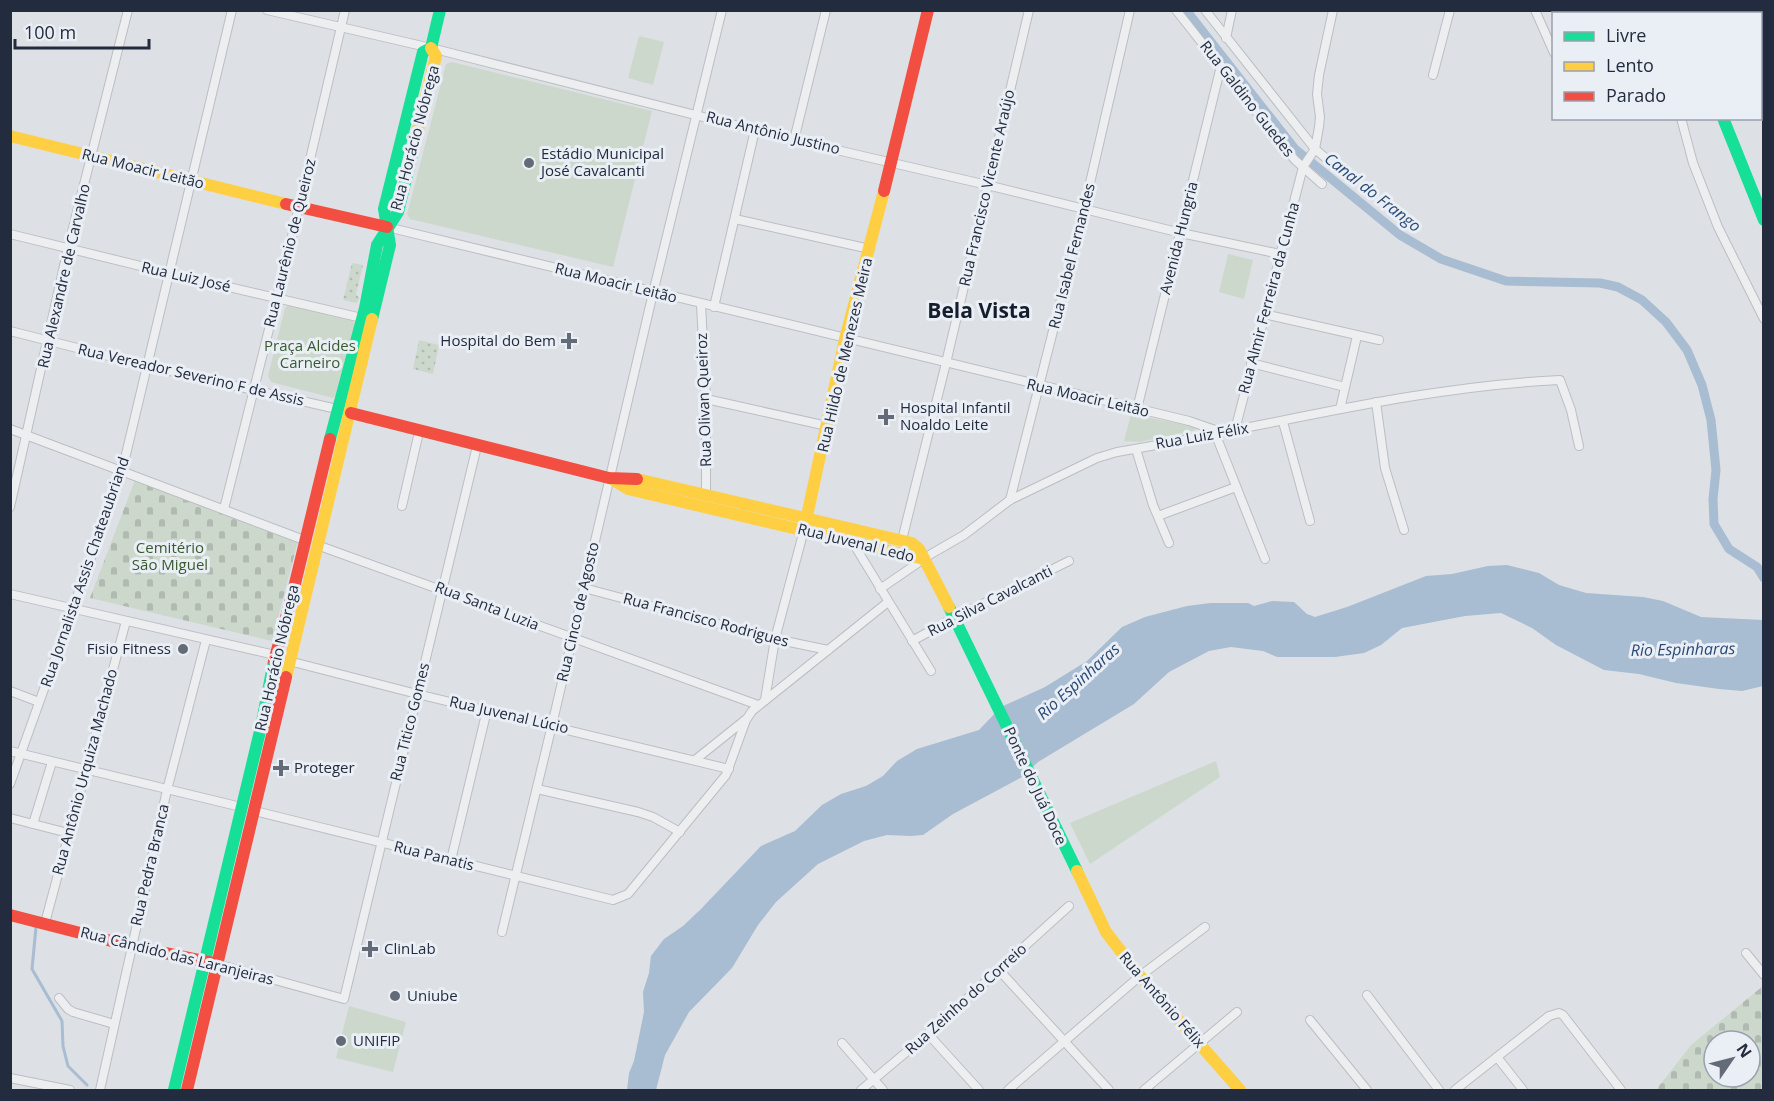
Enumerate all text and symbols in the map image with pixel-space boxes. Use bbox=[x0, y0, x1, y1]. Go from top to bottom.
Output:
scale bar bbox=[15, 12, 148, 50]
legend bbox=[1552, 12, 1762, 120]
text: 100 m bbox=[24, 20, 76, 44]
text: Livre bbox=[1606, 23, 1646, 47]
street label: Rua Galdino Guedes bbox=[1196, 36, 1299, 161]
text: Lento bbox=[1606, 53, 1654, 77]
street label: Rua Horácio Nóbrega bbox=[385, 63, 443, 213]
text: Parado bbox=[1606, 83, 1666, 107]
street label: Rua Francisco Vicente Araújo bbox=[954, 87, 1018, 288]
street label: Rua Antônio Justino bbox=[704, 106, 842, 158]
street label: Rua Moacir Leitão bbox=[80, 143, 206, 193]
place label: Estádio Municipal José Cavalcanti bbox=[539, 143, 664, 180]
water label: Canal do Frango bbox=[1320, 147, 1426, 237]
street label: Rua Laurênio de Queiroz bbox=[258, 156, 320, 329]
marker: Estádio Municipal José Cavalcanti bbox=[522, 156, 536, 170]
street label: Avenida Hungria bbox=[1154, 179, 1202, 296]
street label: Rua Isabel Fernandes bbox=[1043, 181, 1099, 331]
street label: Rua Alexandre de Carvalho bbox=[32, 182, 94, 370]
street label: Rua Almir Ferreira da Cunha bbox=[1233, 200, 1303, 396]
street label: Rua Luiz José bbox=[140, 256, 233, 296]
street label: Rua Hildo de Menezes Meira bbox=[812, 256, 876, 454]
street label: Rua Moacir Leitão bbox=[553, 257, 679, 307]
district label: Bela Vista bbox=[927, 296, 1031, 324]
place label: Hospital do Bem bbox=[440, 330, 556, 350]
marker: Hospital do Bem bbox=[560, 332, 578, 350]
street label: Rua Olivan Queiroz bbox=[691, 333, 715, 467]
park label: Praça Alcides Carneiro bbox=[264, 335, 356, 372]
street label: Rua Vereador Severino F de Assis bbox=[76, 338, 306, 410]
street label: Rua Moacir Leitão bbox=[1025, 373, 1152, 421]
place label: Hospital Infantil Noaldo Leite bbox=[900, 397, 1010, 434]
marker: Hospital Infantil Noaldo Leite bbox=[877, 408, 895, 426]
street label: Rua Luiz Félix bbox=[1154, 417, 1250, 453]
street label: Rua Jornalista Assis Chateaubriand bbox=[35, 454, 133, 690]
street label: Rua Juvenal Ledo bbox=[796, 518, 917, 566]
park label: Cemitério São Miguel bbox=[132, 537, 208, 574]
street label: Rua Cinco de Agosto bbox=[551, 540, 603, 684]
street label: Rua Silva Cavalcanti bbox=[924, 560, 1055, 640]
street label: Rua Santa Luzia bbox=[432, 576, 542, 634]
street label: Rua Horácio Nóbrega bbox=[249, 583, 303, 733]
street label: Rua Francisco Rodrigues bbox=[621, 587, 791, 651]
water label: Rio Espinharas bbox=[1631, 637, 1736, 661]
place label: Fisio Fitness bbox=[87, 638, 171, 658]
water label: Rio Espinharas bbox=[1032, 638, 1124, 724]
marker: Fisio Fitness bbox=[176, 642, 190, 656]
street label: Rua Titico Gomes bbox=[385, 660, 433, 783]
street label: Rua Antônio Urquiza Machado bbox=[47, 666, 121, 877]
street label: Rua Juvenal Lúcio bbox=[448, 691, 571, 738]
street label: Ponte do Juá Doce bbox=[1000, 723, 1072, 848]
place label: Proteger bbox=[294, 757, 355, 777]
marker: Proteger bbox=[272, 759, 290, 777]
street label: Rua Pedra Branca bbox=[125, 802, 173, 928]
street label: Rua Panatis bbox=[392, 835, 476, 875]
street label: Rua Cândido das Laranjeiras bbox=[78, 921, 276, 989]
place label: ClinLab bbox=[384, 938, 436, 958]
street label: Rua Zeinho do Correio bbox=[900, 938, 1030, 1058]
marker: ClinLab bbox=[361, 940, 379, 958]
street label: Rua Antônio Félix bbox=[1115, 947, 1210, 1052]
place label: Uniube bbox=[407, 985, 458, 1005]
marker: Uniube bbox=[388, 989, 402, 1003]
north arrow bbox=[1702, 1029, 1762, 1089]
place label: UNIFIP bbox=[353, 1030, 400, 1050]
marker: UNIFIP bbox=[334, 1034, 348, 1048]
text: N bbox=[1732, 1039, 1757, 1062]

